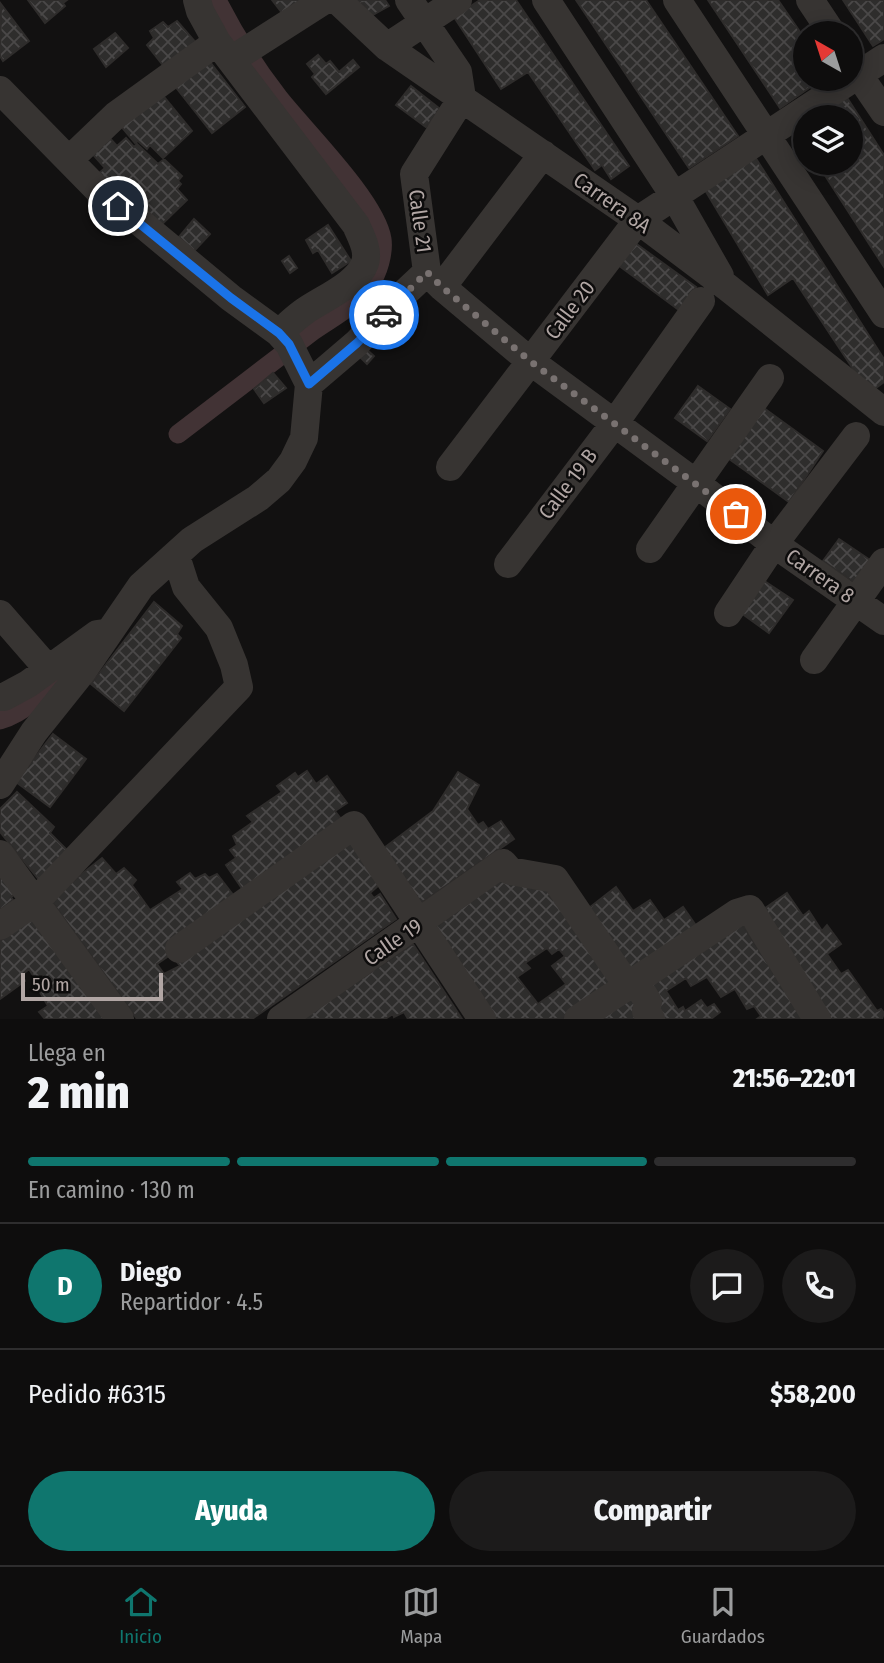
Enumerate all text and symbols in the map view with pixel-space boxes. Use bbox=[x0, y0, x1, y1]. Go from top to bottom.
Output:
north arrow bbox=[793, 21, 863, 91]
map controls bbox=[793, 21, 863, 175]
button: layers bbox=[793, 105, 863, 175]
street label: Carrera 8A bbox=[568, 167, 656, 239]
pin bbox=[88, 176, 148, 236]
icon: home bbox=[99, 187, 137, 225]
street label: Calle 21 bbox=[403, 188, 437, 254]
street label: Calle 20 bbox=[539, 275, 601, 345]
courier bbox=[349, 280, 419, 350]
icon: car bbox=[365, 296, 403, 334]
street label: Calle 19 B bbox=[533, 444, 603, 524]
pin bbox=[706, 484, 766, 544]
icon: bag bbox=[717, 495, 755, 533]
street label: Carrera 8 bbox=[781, 543, 859, 609]
street label: Calle 19 bbox=[359, 913, 427, 971]
scale bar bbox=[21, 970, 163, 1002]
text: 50 m bbox=[32, 973, 70, 996]
text: Llega en bbox=[28, 1039, 106, 1067]
text: 21:56–22:01 bbox=[733, 1063, 856, 1094]
text: 2 min bbox=[28, 1065, 130, 1120]
text: En camino · 130 m bbox=[28, 1176, 195, 1204]
button: chat bbox=[690, 1249, 764, 1323]
button: phone bbox=[782, 1249, 856, 1323]
text: Diego bbox=[120, 1257, 182, 1288]
text: D bbox=[57, 1271, 73, 1302]
text: Repartidor · 4.5 bbox=[120, 1288, 263, 1316]
text: Pedido #6315 bbox=[28, 1379, 166, 1410]
text: $58,200 bbox=[770, 1379, 856, 1410]
button: Ayuda bbox=[28, 1471, 435, 1551]
button: Compartir bbox=[449, 1471, 856, 1551]
tab: Inicio bbox=[119, 1583, 162, 1648]
tab: Mapa bbox=[400, 1583, 442, 1648]
tab: Guardados bbox=[681, 1583, 765, 1648]

